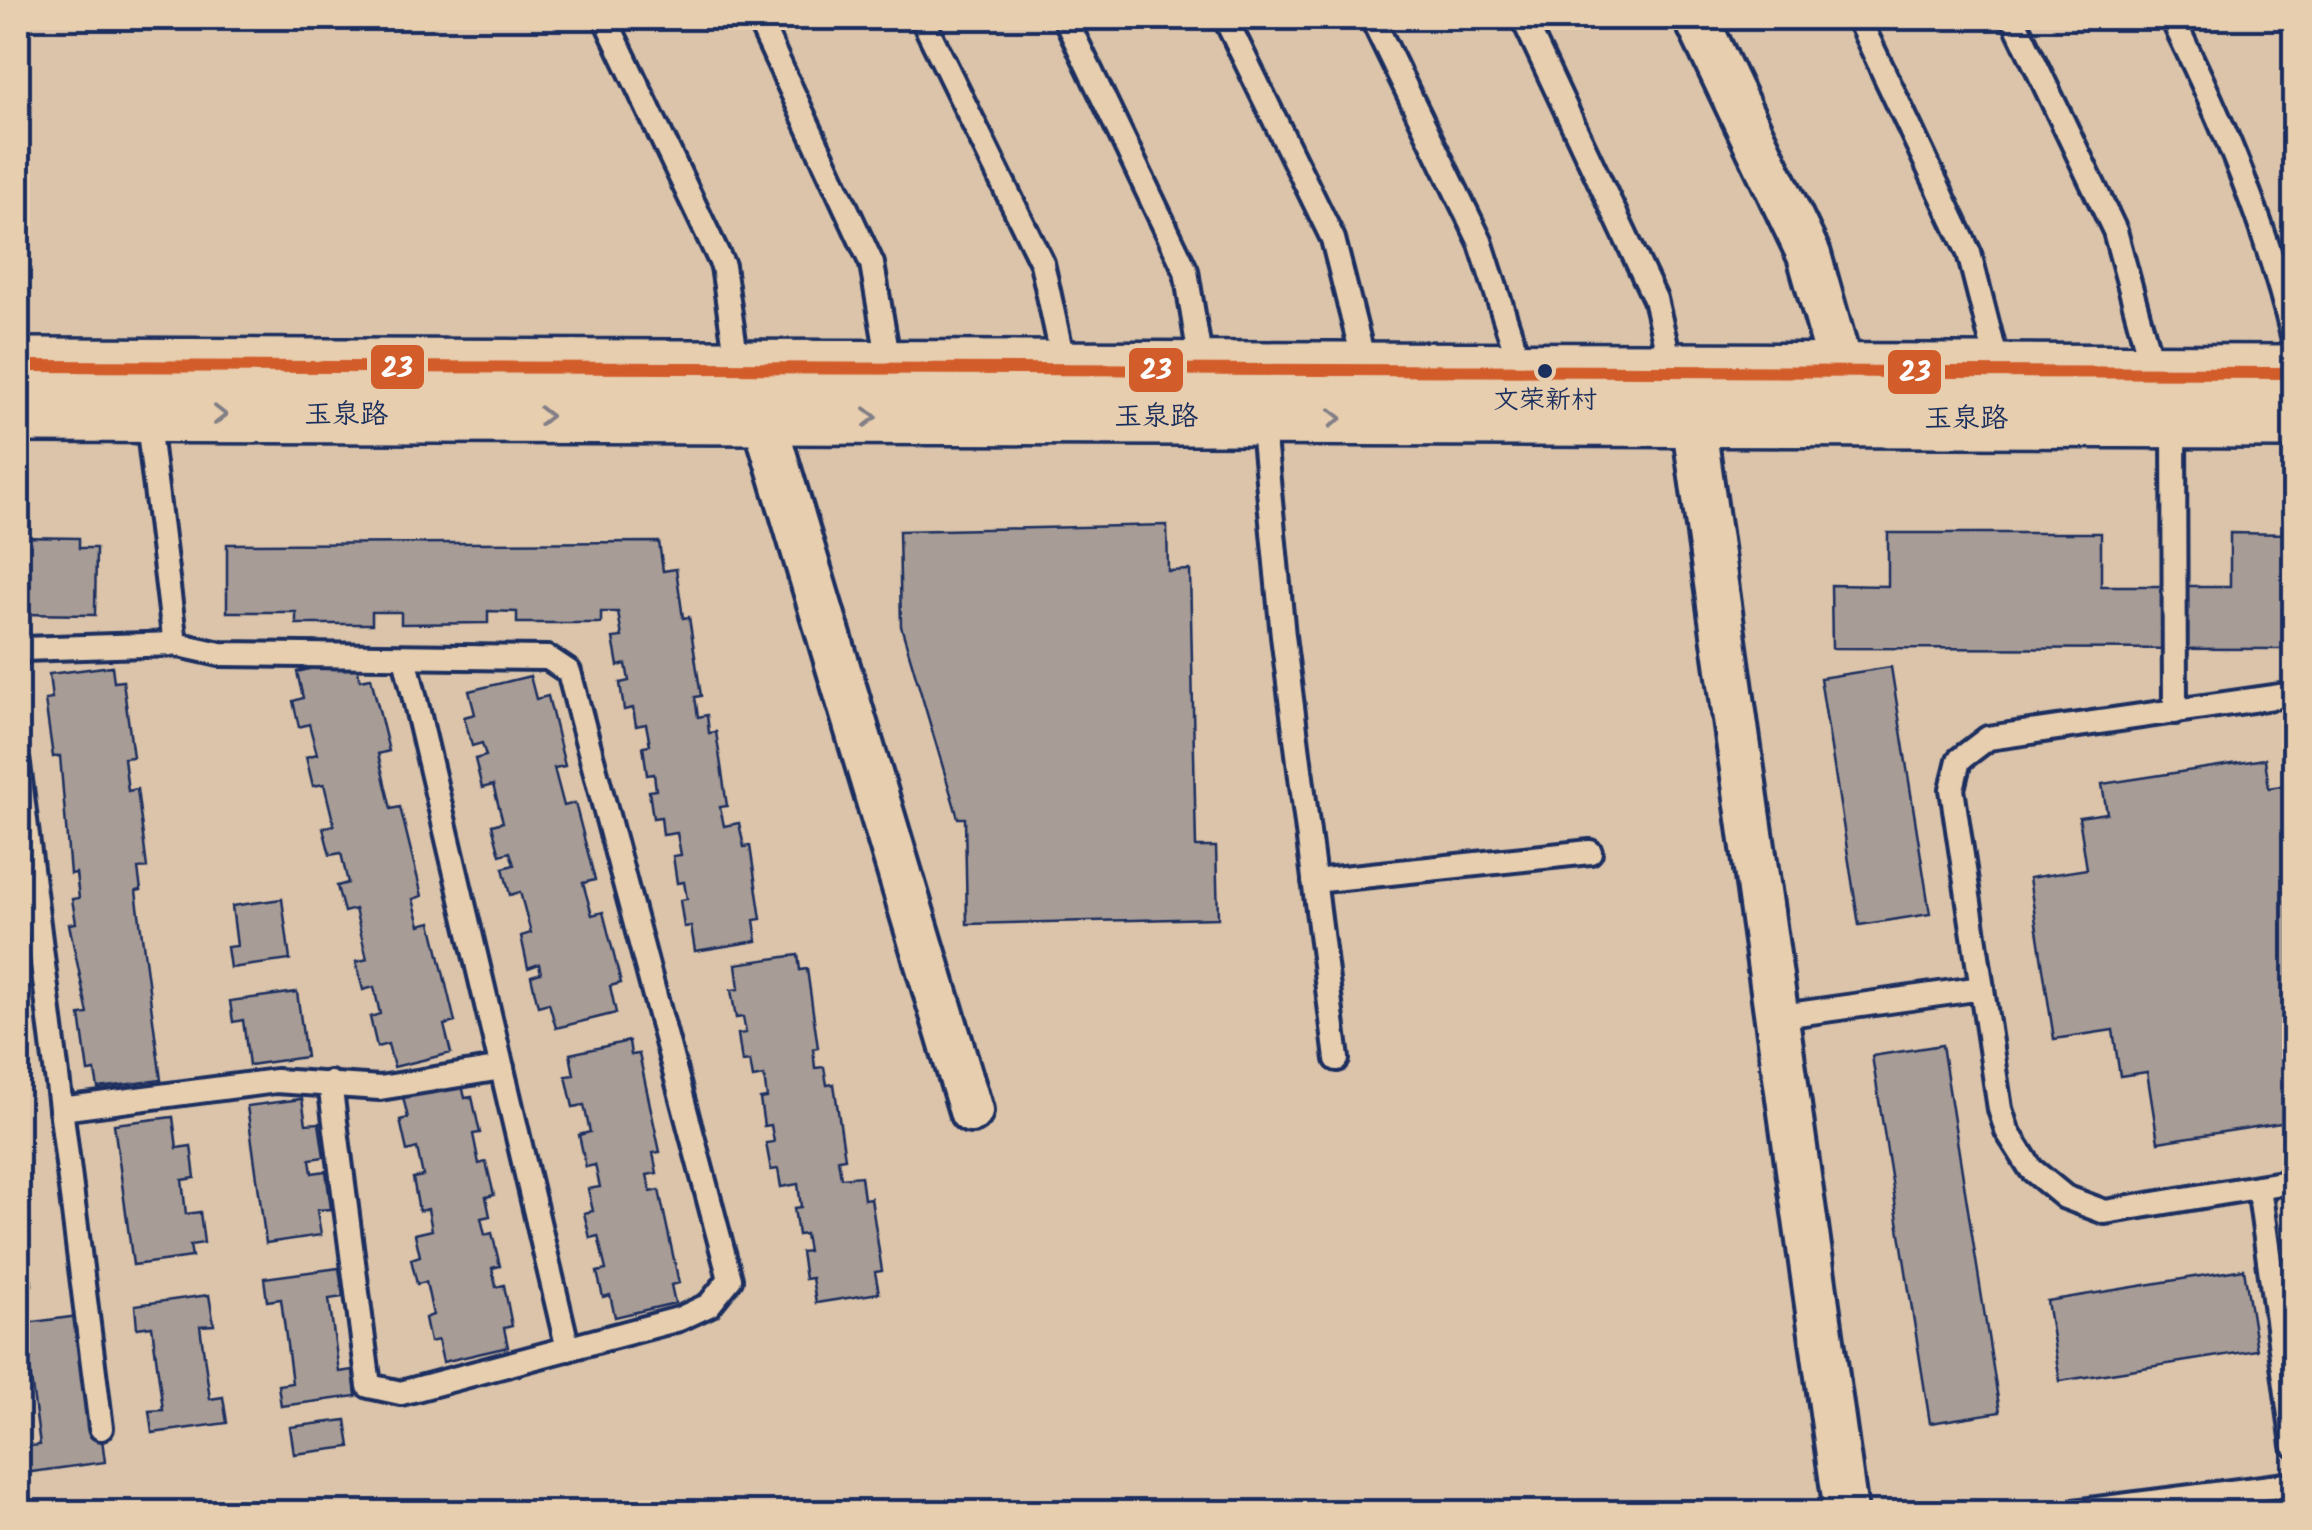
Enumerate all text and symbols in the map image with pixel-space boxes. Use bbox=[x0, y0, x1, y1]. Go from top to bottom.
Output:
line badge: 23 bbox=[369, 343, 426, 391]
line badge: 23 bbox=[1127, 346, 1185, 394]
text: 23 bbox=[381, 347, 413, 392]
line badge: 23 bbox=[1886, 348, 1943, 396]
text: 23 bbox=[1140, 349, 1172, 394]
text: 23 bbox=[1899, 351, 1931, 396]
marker: 文荣新村 bbox=[1535, 361, 1555, 381]
place label: 文荣新村 bbox=[1493, 380, 1597, 422]
street label: 玉泉路 bbox=[304, 393, 388, 438]
street label: 玉泉路 bbox=[1114, 395, 1198, 440]
street label: 玉泉路 bbox=[1924, 397, 2008, 442]
one-way arrow bbox=[212, 404, 228, 426]
one-way arrow bbox=[538, 405, 553, 427]
one-way arrow bbox=[862, 406, 878, 427]
one-way arrow bbox=[1328, 407, 1343, 429]

